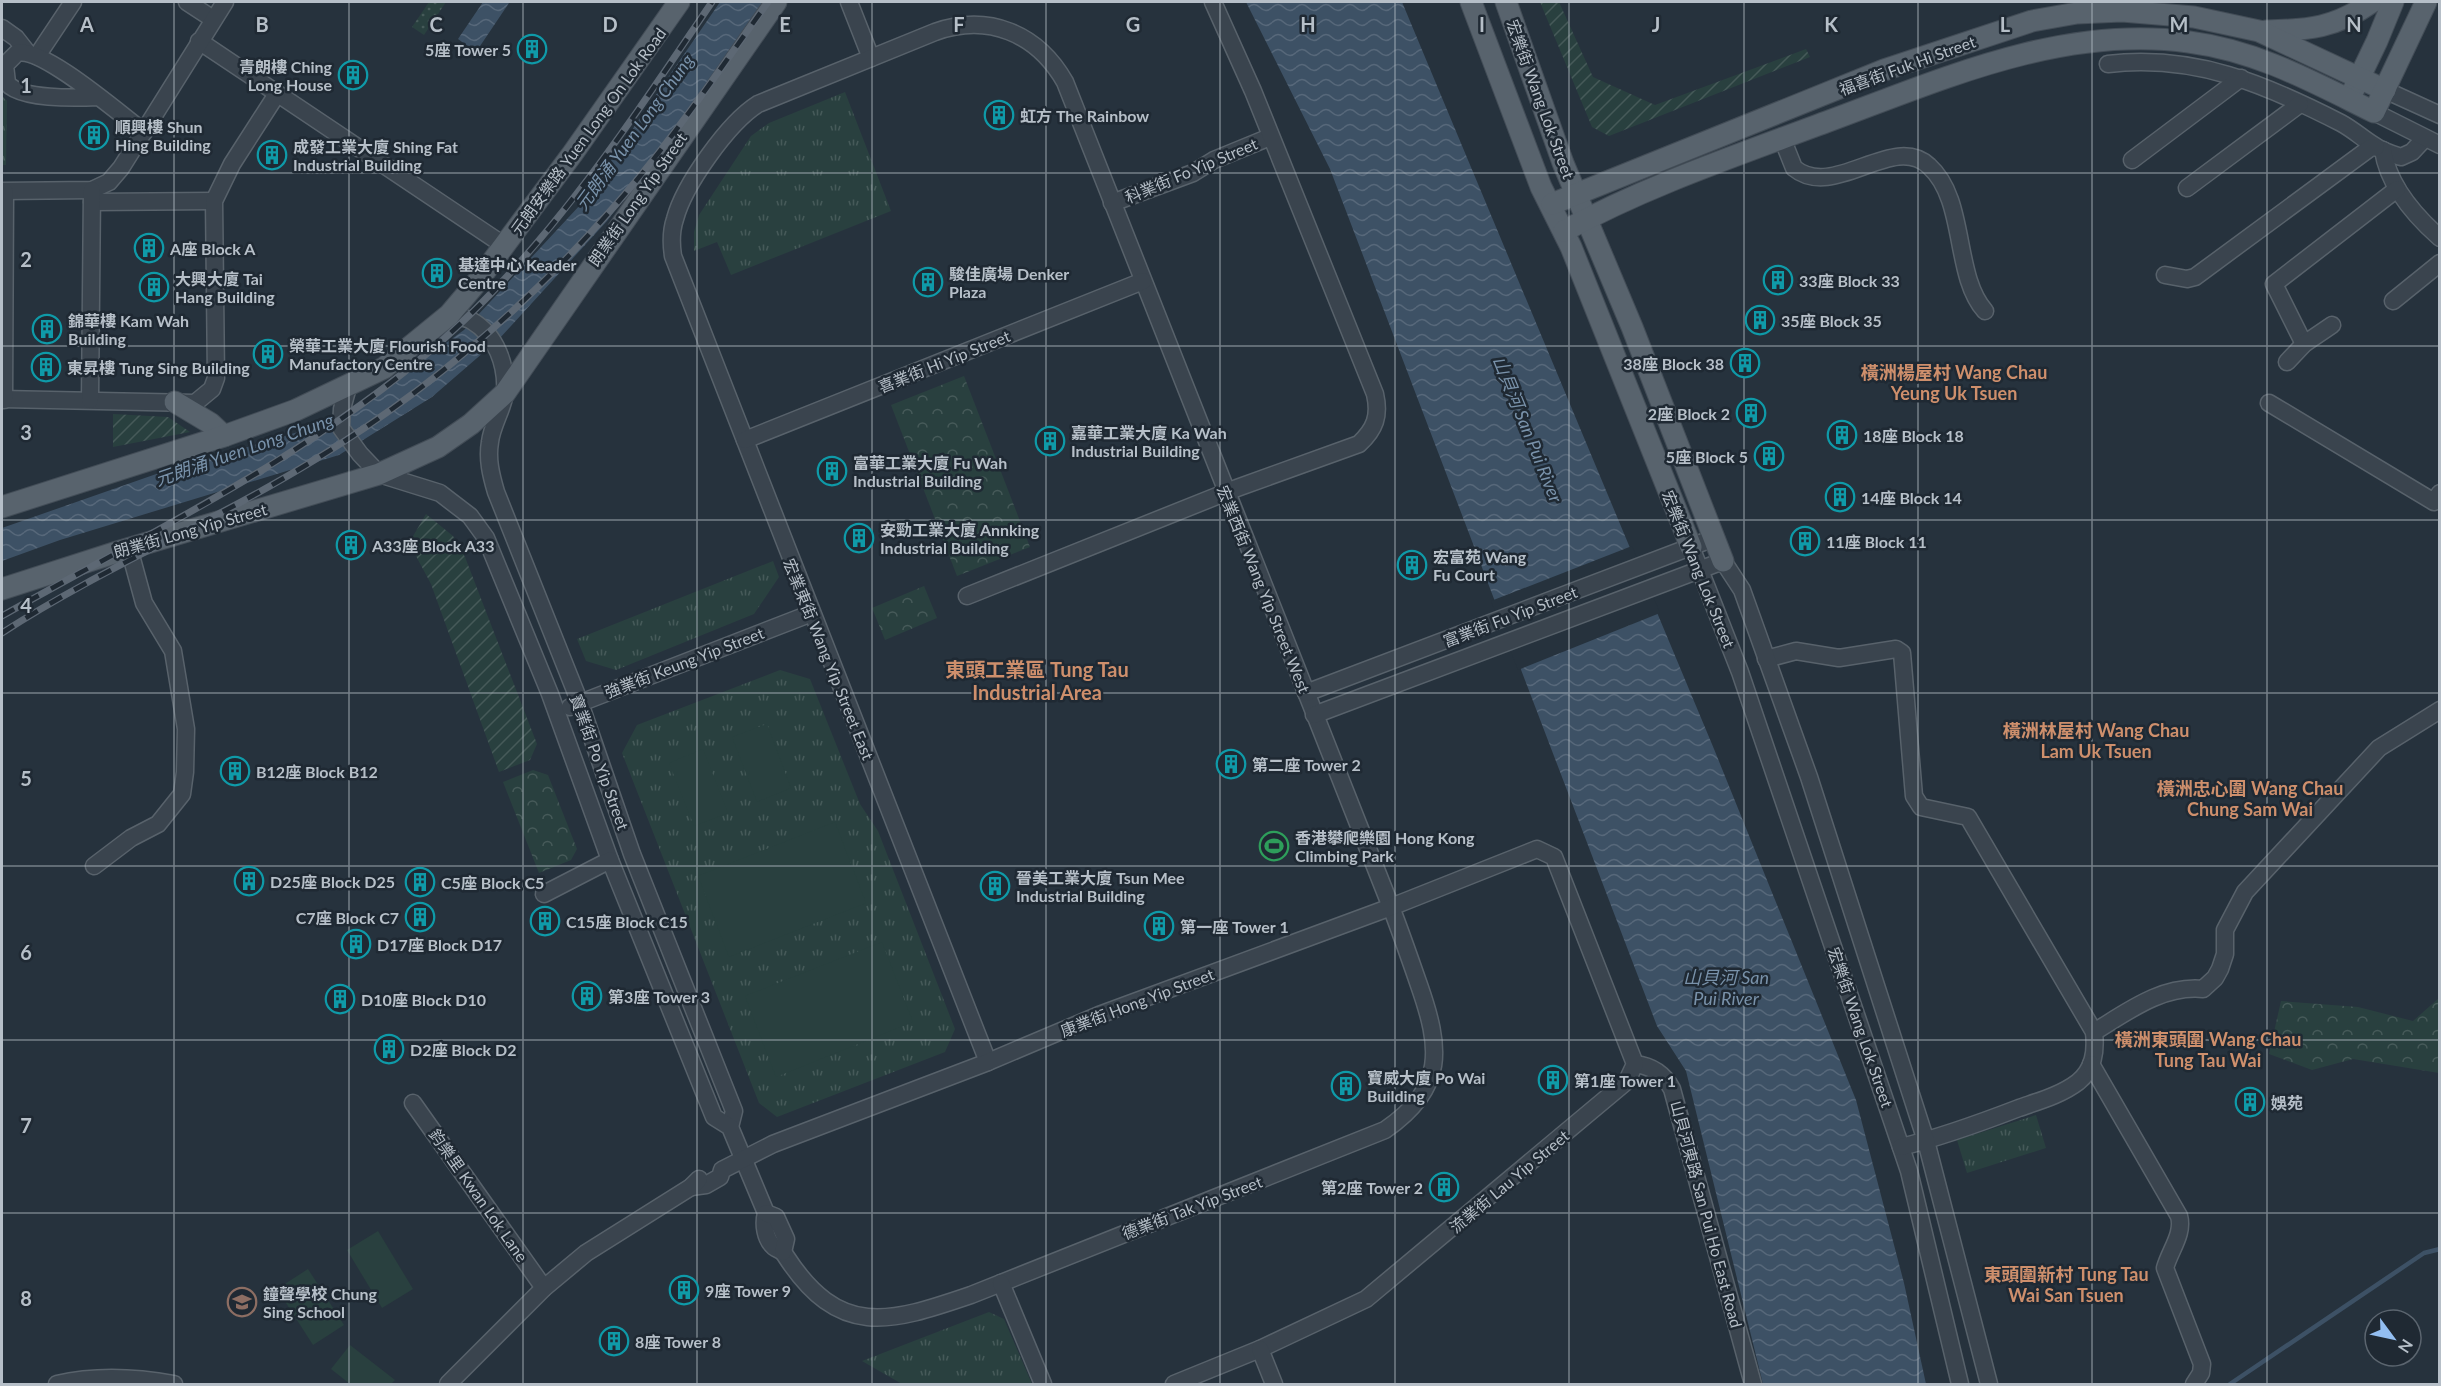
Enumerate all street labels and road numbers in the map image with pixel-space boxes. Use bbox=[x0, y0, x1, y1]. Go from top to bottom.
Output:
street label: 宏樂街 Wang Lok Street bbox=[1503, 17, 1579, 181]
street label: 元朗安樂路 Yuen Long On Lok Road bbox=[506, 24, 670, 238]
street label: 福喜街 Fuk Hi Street bbox=[1836, 31, 1978, 99]
street label: 朗業街 Long Yip Street bbox=[584, 128, 690, 269]
street label: 科業街 Fo Yip Street bbox=[1122, 133, 1260, 206]
street label: 喜業街 Hi Yip Street bbox=[875, 326, 1013, 396]
street label: 宏業西街 Wang Yip Street West bbox=[1214, 482, 1315, 696]
street label: 宏樂街 Wang Lok Street bbox=[1659, 487, 1739, 651]
street label: 朗業街 Long Yip Street bbox=[111, 499, 269, 561]
street label: 宏業東街 Wang Yip Street East bbox=[780, 556, 878, 763]
street label: 富業街 Fu Yip Street bbox=[1440, 582, 1580, 650]
street label: 強業街 Keung Yip Street bbox=[602, 623, 767, 701]
street label: 寶業街 Po Yip Street bbox=[567, 692, 633, 833]
street label: 宏樂街 Wang Lok Street bbox=[1825, 944, 1897, 1110]
street label: 康業街 Hong Yip Street bbox=[1058, 964, 1217, 1040]
street label: 山貝河東路 San Pui Ho East Road bbox=[1667, 1098, 1747, 1330]
street label: 鈞樂里 Kwan Lok Lane bbox=[426, 1125, 532, 1265]
street label: 流業街 Lau Yip Street bbox=[1446, 1125, 1573, 1236]
street label: 德業街 Tak Yip Street bbox=[1119, 1171, 1265, 1242]

